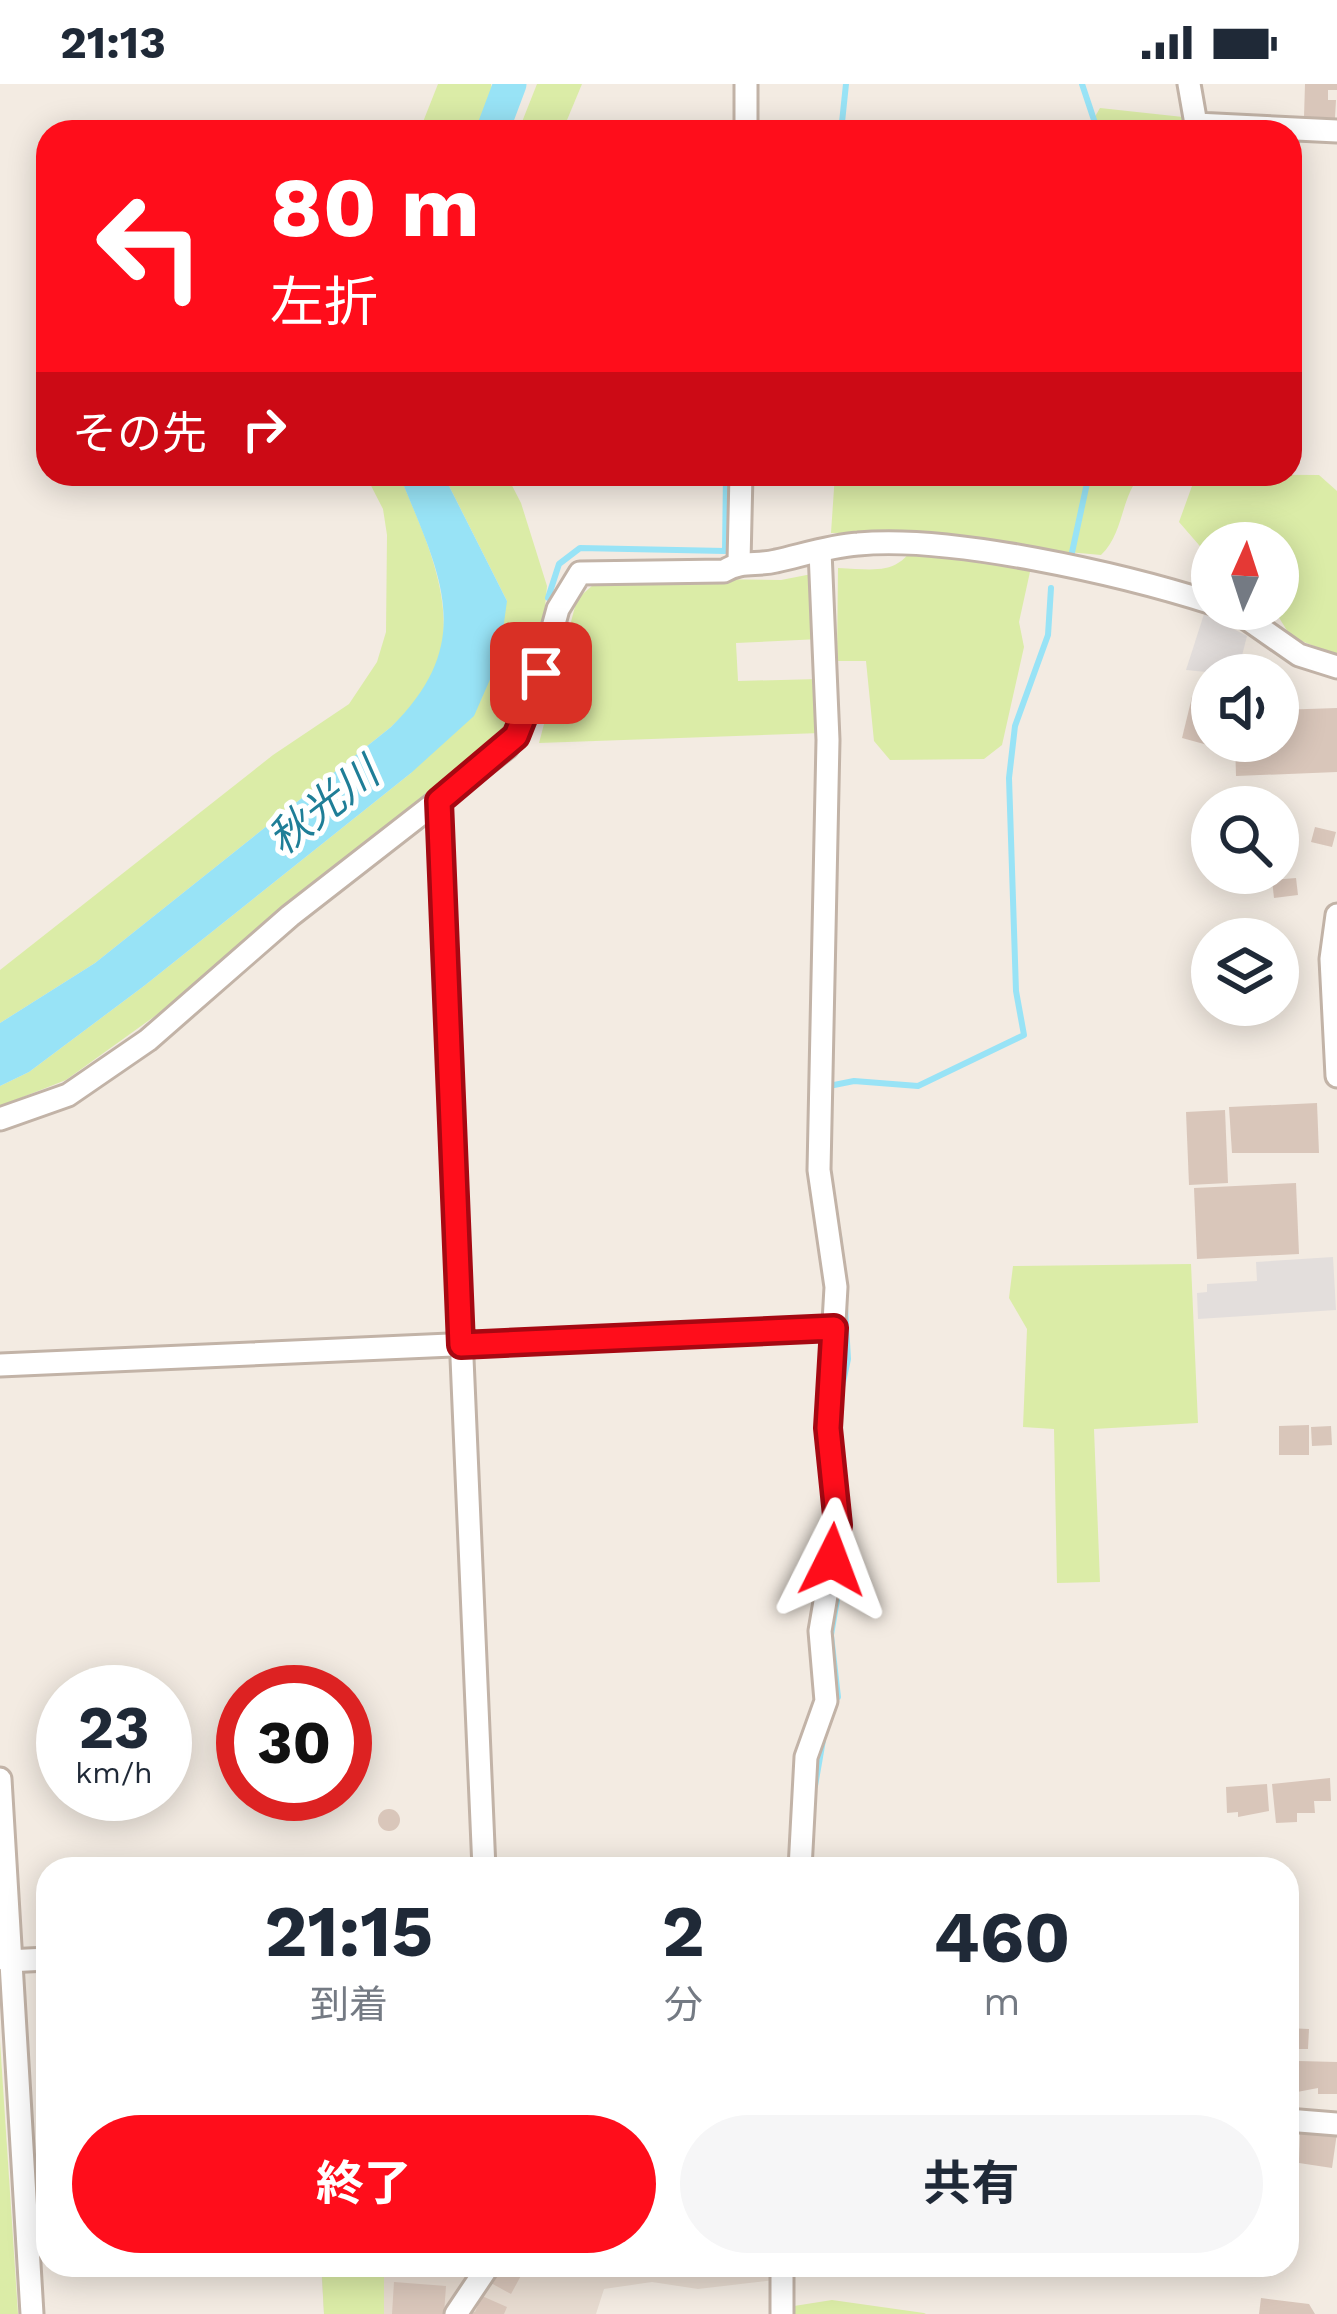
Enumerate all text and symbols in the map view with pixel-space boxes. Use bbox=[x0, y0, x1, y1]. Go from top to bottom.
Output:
text: 21:13 bbox=[60, 16, 166, 69]
text: 80 m bbox=[270, 158, 480, 256]
icon: left bbox=[72, 168, 228, 324]
text: 左折 bbox=[270, 271, 378, 334]
icon: right bbox=[231, 396, 297, 462]
text: その先 bbox=[72, 407, 207, 460]
north arrow bbox=[1191, 522, 1299, 630]
map controls bbox=[1191, 522, 1299, 1026]
pin bbox=[490, 622, 592, 724]
icon: arrive bbox=[508, 640, 574, 706]
button: sound bbox=[1191, 654, 1299, 762]
water label: 秋光川 bbox=[258, 745, 391, 864]
button: search bbox=[1191, 786, 1299, 894]
button: layers bbox=[1191, 918, 1299, 1026]
position arrow bbox=[769, 1497, 895, 1623]
speed limit sign: 30 bbox=[216, 1665, 372, 1821]
text: 23 bbox=[78, 1692, 150, 1763]
text: km/h bbox=[75, 1755, 153, 1790]
text: 21:15 bbox=[265, 1889, 433, 1973]
text: 2 bbox=[662, 1889, 705, 1973]
text: 460 bbox=[933, 1895, 1070, 1979]
text: m bbox=[983, 1979, 1020, 2024]
text: 到着 bbox=[310, 1982, 388, 2027]
text: 分 bbox=[664, 1982, 703, 2027]
button: 終了 bbox=[72, 2115, 656, 2253]
button: 共有 bbox=[680, 2115, 1263, 2253]

